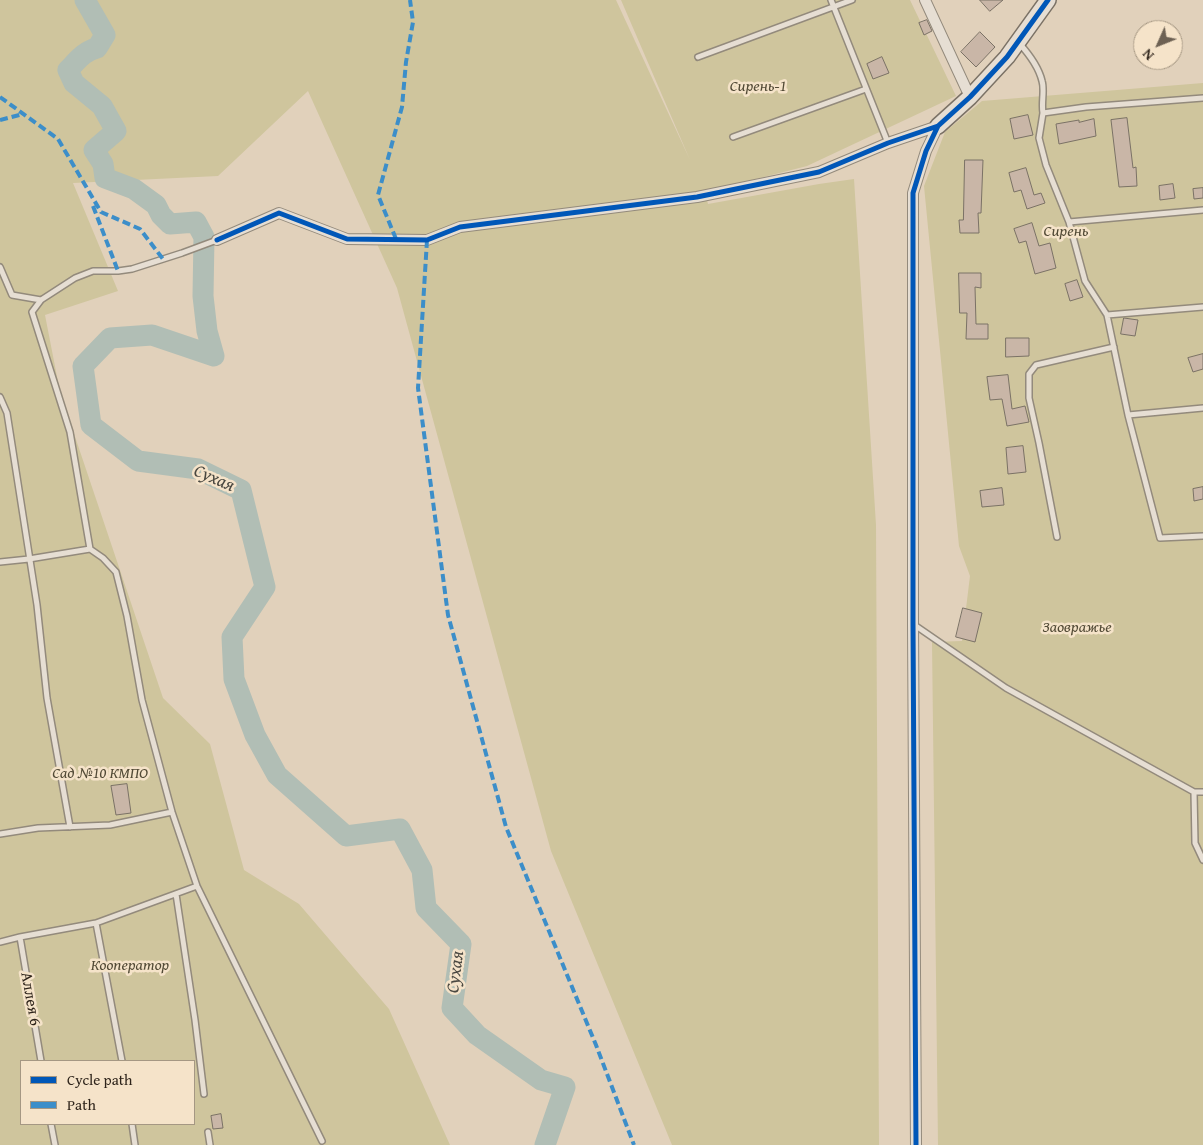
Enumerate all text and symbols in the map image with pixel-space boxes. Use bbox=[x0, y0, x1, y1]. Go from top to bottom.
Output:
north arrow bbox=[1133, 20, 1183, 70]
text: N bbox=[1137, 44, 1158, 65]
park label: Сирень-1 bbox=[730, 77, 786, 97]
park label: Сирень bbox=[1044, 222, 1088, 242]
water label: Сухая bbox=[190, 461, 238, 497]
park label: Заовражье bbox=[1042, 618, 1112, 638]
park label: Сад №10 КМПО bbox=[52, 764, 148, 784]
water label: Сухая bbox=[443, 950, 469, 994]
park label: Кооператор bbox=[91, 956, 169, 976]
street label: Аллея 6 bbox=[16, 971, 44, 1027]
legend bbox=[20, 1060, 195, 1125]
text: Cycle path bbox=[67, 1069, 133, 1090]
text: Path bbox=[67, 1094, 96, 1115]

